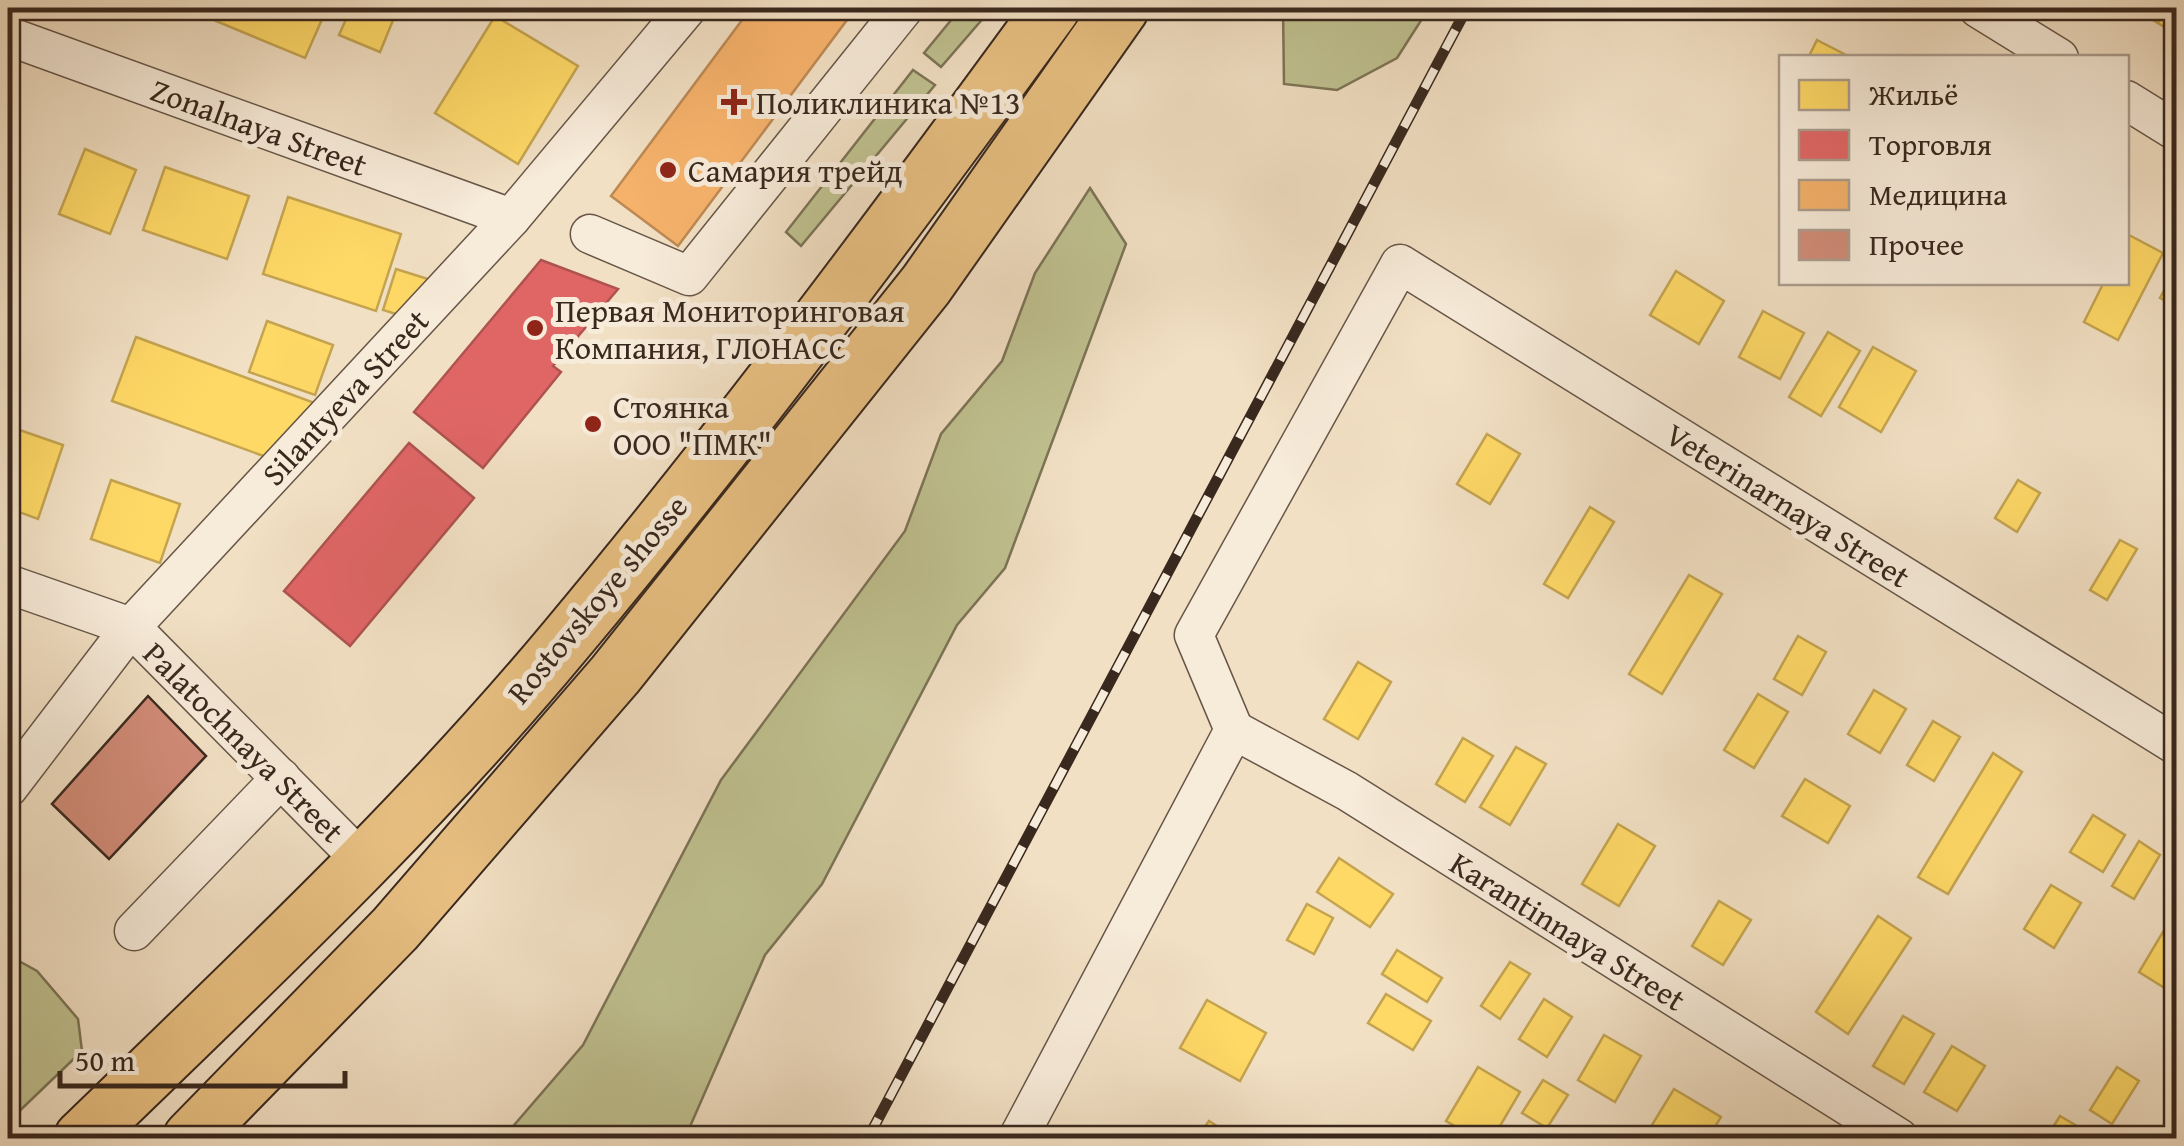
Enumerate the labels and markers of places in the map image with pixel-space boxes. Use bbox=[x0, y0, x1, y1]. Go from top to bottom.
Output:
place label: Поликлиника №13 bbox=[756, 79, 1021, 126]
marker: Поликлиника №13 bbox=[721, 89, 747, 115]
place label: Самария трейд bbox=[688, 147, 902, 194]
marker: Самария трейд bbox=[657, 159, 679, 181]
place label: Первая Мониторинговая Компания, ГЛОНАСС bbox=[555, 287, 905, 371]
marker: Первая Мониторинговая Компания, ГЛОНАСС bbox=[524, 317, 546, 339]
place label: Стоянка ООО "ПМК" bbox=[613, 383, 772, 467]
marker: Стоянка ООО "ПМК" bbox=[582, 413, 604, 435]

